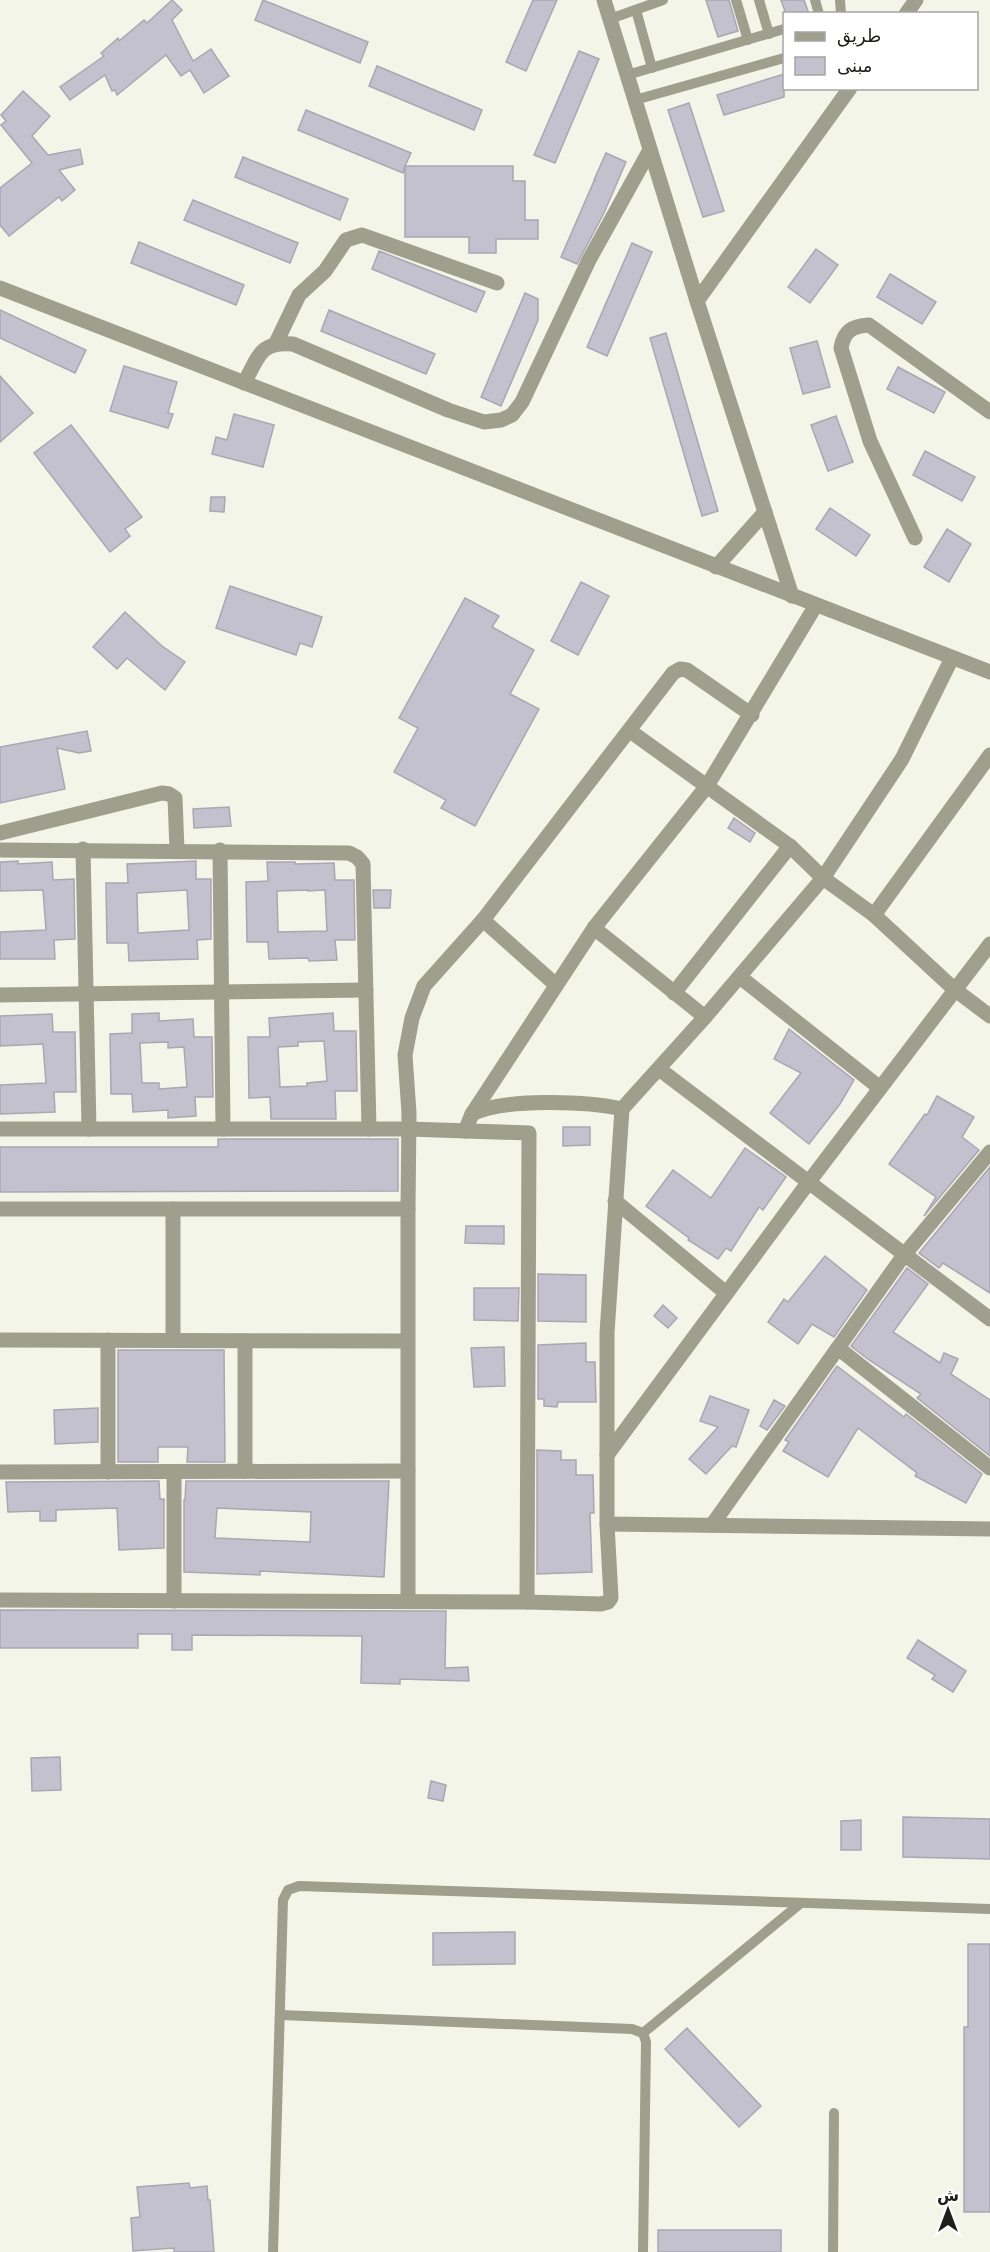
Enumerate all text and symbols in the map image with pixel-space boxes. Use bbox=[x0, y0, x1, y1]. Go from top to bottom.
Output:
legend bbox=[783, 12, 978, 90]
text: طريق bbox=[837, 25, 881, 47]
text: مبنى bbox=[837, 55, 873, 76]
north arrow bbox=[918, 2180, 978, 2240]
text: ش bbox=[937, 2186, 959, 2205]

